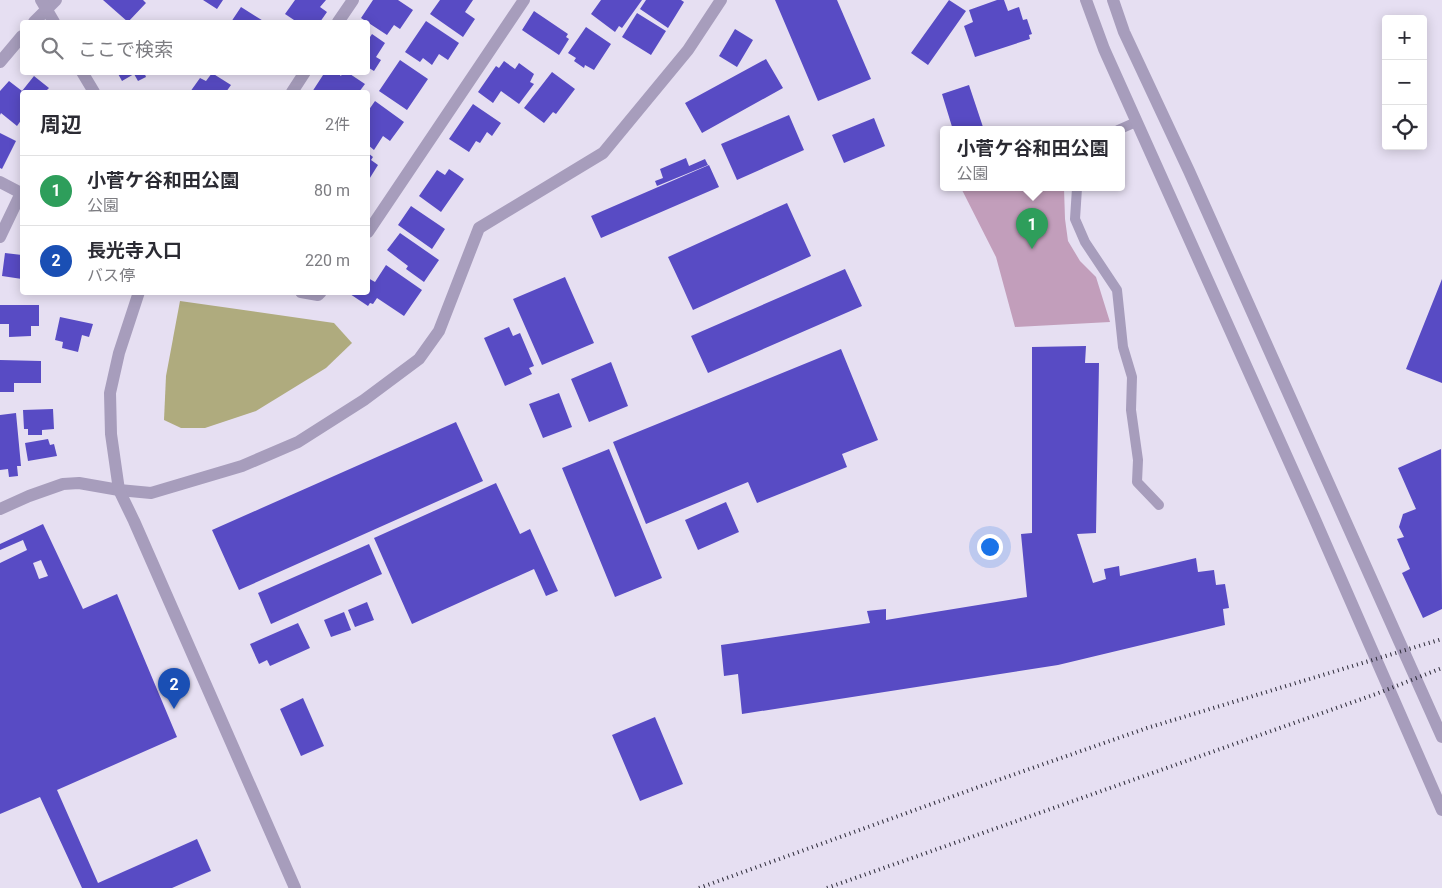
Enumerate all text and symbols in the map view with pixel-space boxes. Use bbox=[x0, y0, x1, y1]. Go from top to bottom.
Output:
map controls bbox=[1382, 15, 1427, 150]
button: + bbox=[1382, 15, 1427, 60]
search box bbox=[20, 20, 370, 75]
icon: search bbox=[38, 34, 66, 62]
text: ここで検索 bbox=[78, 38, 173, 61]
button: − bbox=[1382, 60, 1427, 105]
button: locate bbox=[1382, 105, 1427, 150]
text: 周辺 bbox=[40, 113, 82, 137]
text: 2件 bbox=[325, 115, 350, 134]
popup bbox=[940, 126, 1125, 191]
text: 小菅ケ谷和田公園 bbox=[956, 137, 1109, 160]
text: 公園 bbox=[956, 164, 989, 183]
text: 小菅ケ谷和田公園 bbox=[87, 169, 239, 192]
text: 1 bbox=[51, 181, 61, 200]
text: 80 m bbox=[314, 181, 350, 200]
text: 公園 bbox=[87, 196, 119, 215]
pin: 1 bbox=[1016, 208, 1048, 249]
text: 長光寺入口 bbox=[87, 239, 182, 262]
text: 2 bbox=[51, 251, 61, 270]
text: 220 m bbox=[305, 251, 350, 270]
text: バス停 bbox=[87, 266, 135, 285]
your location bbox=[977, 534, 1003, 560]
pin: 2 bbox=[158, 668, 190, 709]

